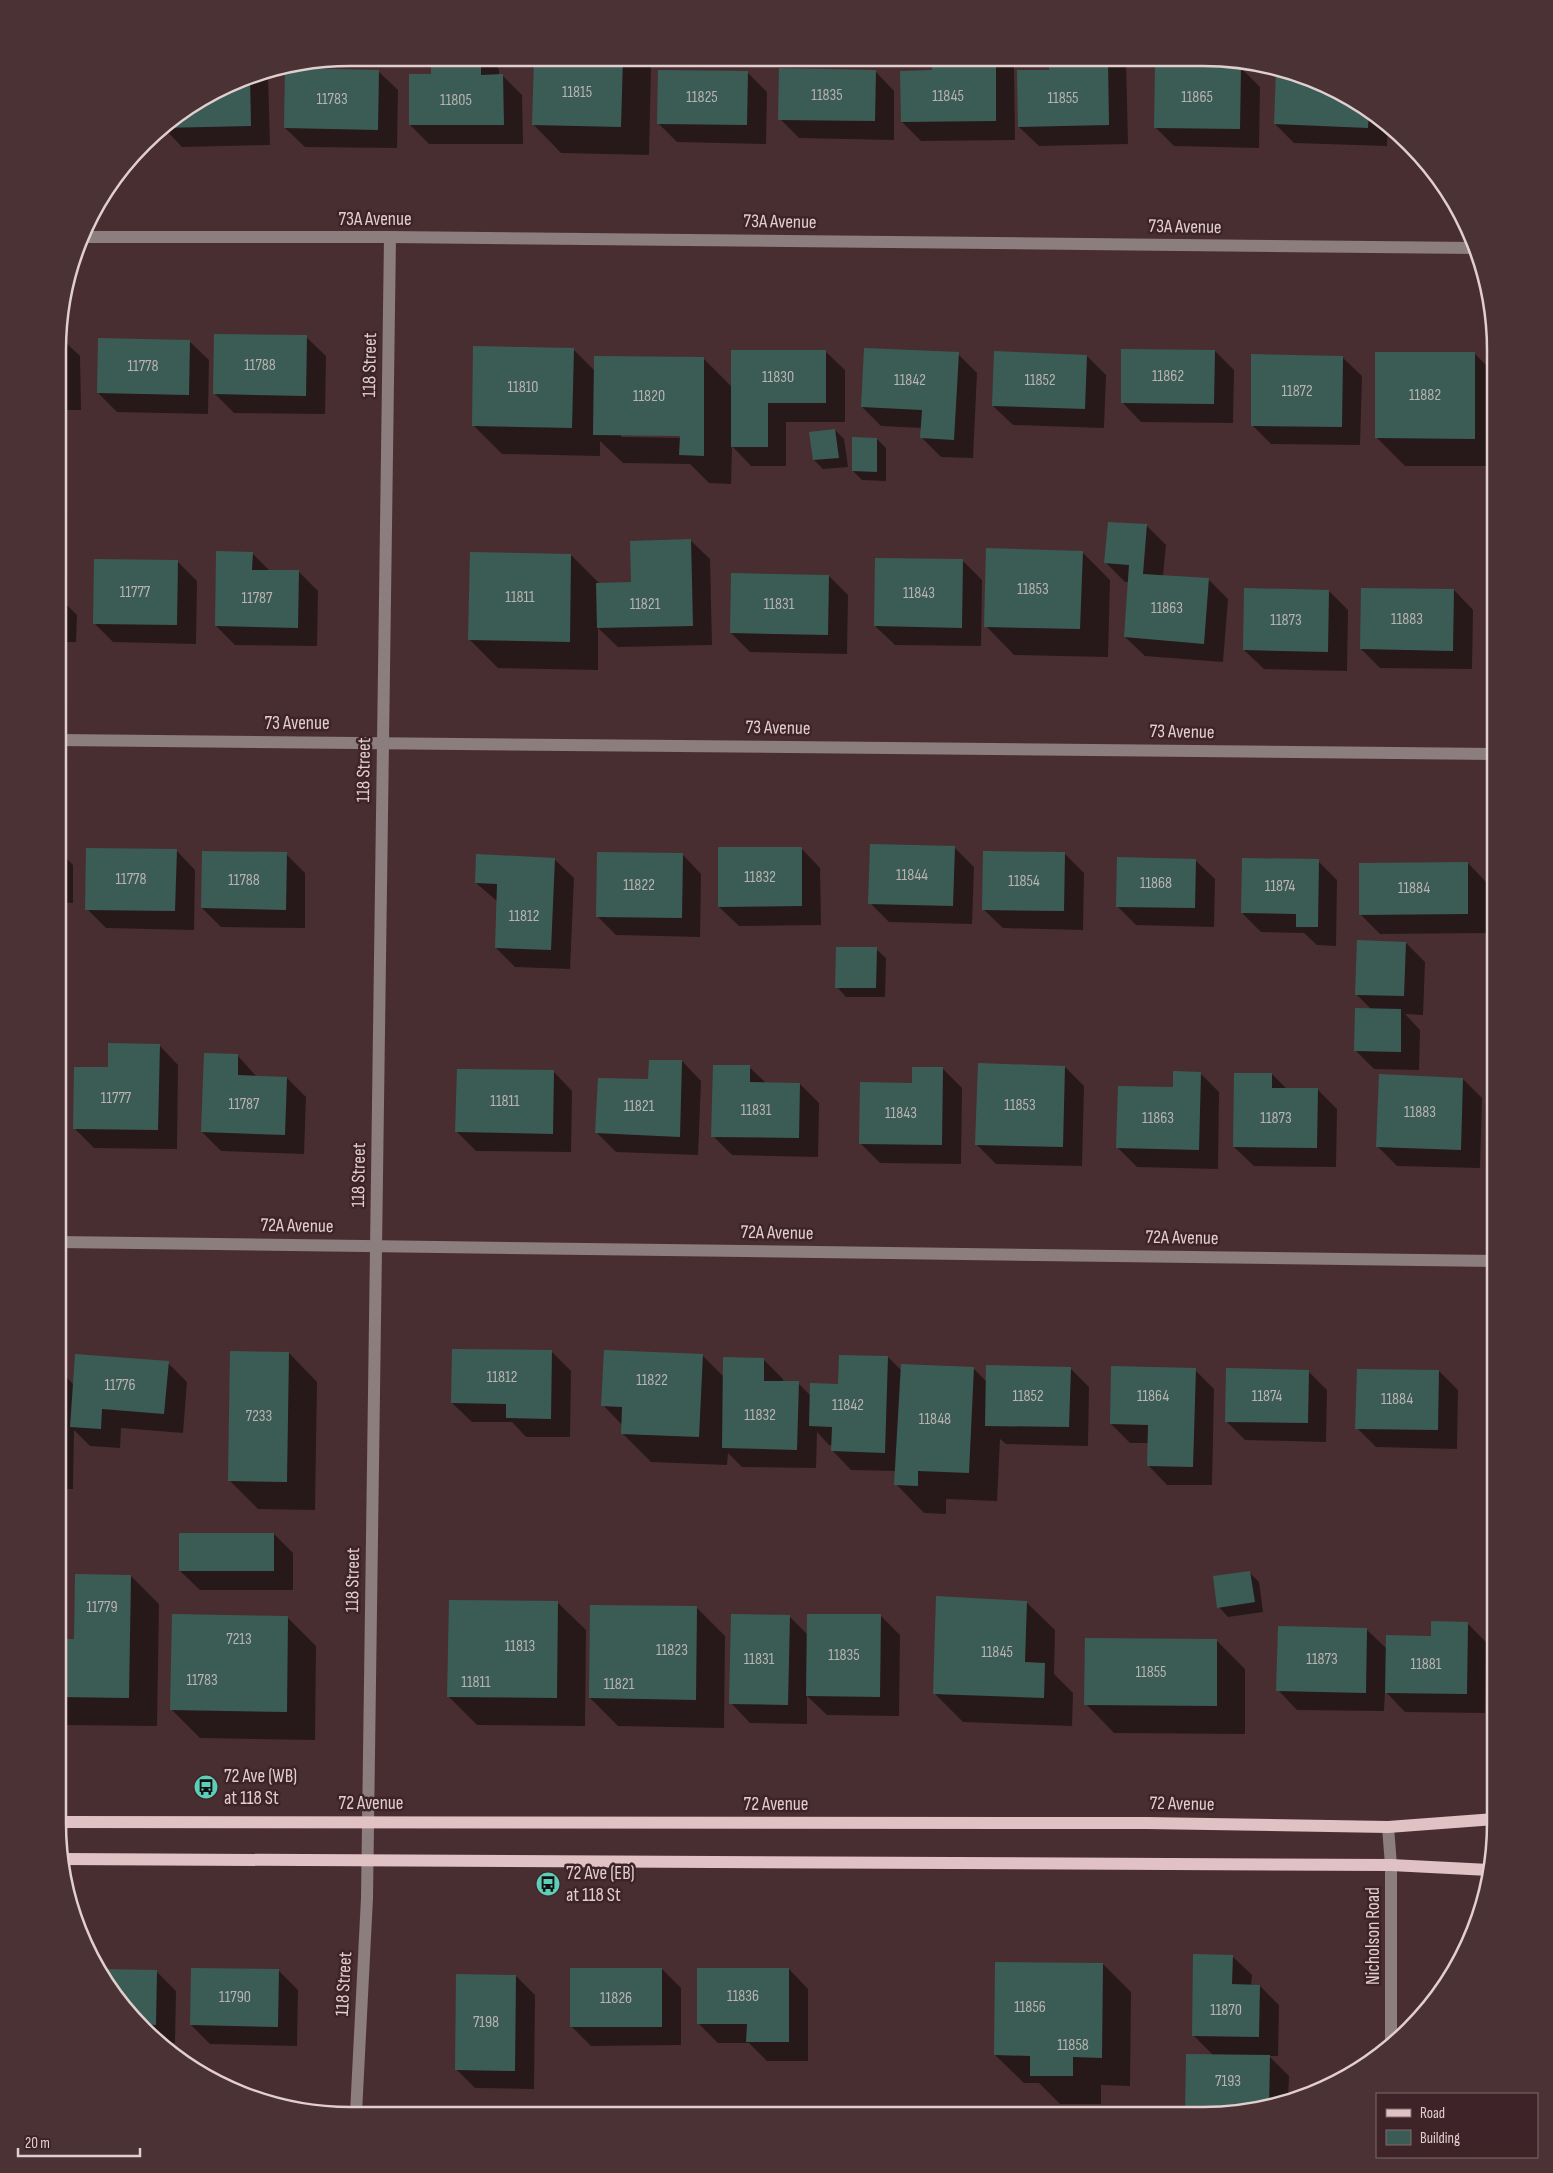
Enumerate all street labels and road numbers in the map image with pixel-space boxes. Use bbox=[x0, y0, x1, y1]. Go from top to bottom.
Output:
street label: 73A Avenue bbox=[338, 208, 412, 231]
street label: 73A Avenue bbox=[743, 210, 817, 234]
street label: 73A Avenue bbox=[1148, 215, 1222, 239]
street label: 118 Street bbox=[358, 332, 382, 398]
street label: 73 Avenue bbox=[264, 712, 330, 735]
street label: 73 Avenue bbox=[745, 716, 811, 740]
street label: 73 Avenue bbox=[1149, 720, 1215, 744]
street label: 118 Street bbox=[352, 737, 376, 803]
street label: 118 Street bbox=[347, 1142, 371, 1208]
street label: 72A Avenue bbox=[260, 1214, 334, 1238]
street label: 72A Avenue bbox=[740, 1221, 814, 1245]
street label: 72A Avenue bbox=[1145, 1226, 1219, 1250]
street label: 118 Street bbox=[341, 1547, 365, 1613]
street label: 72 Avenue bbox=[339, 1792, 403, 1815]
street label: 72 Avenue bbox=[1149, 1792, 1215, 1816]
street label: 72 Avenue bbox=[744, 1793, 808, 1816]
street label: Nicholson Road bbox=[1362, 1887, 1385, 1985]
street label: 118 Street bbox=[331, 1951, 357, 2017]

